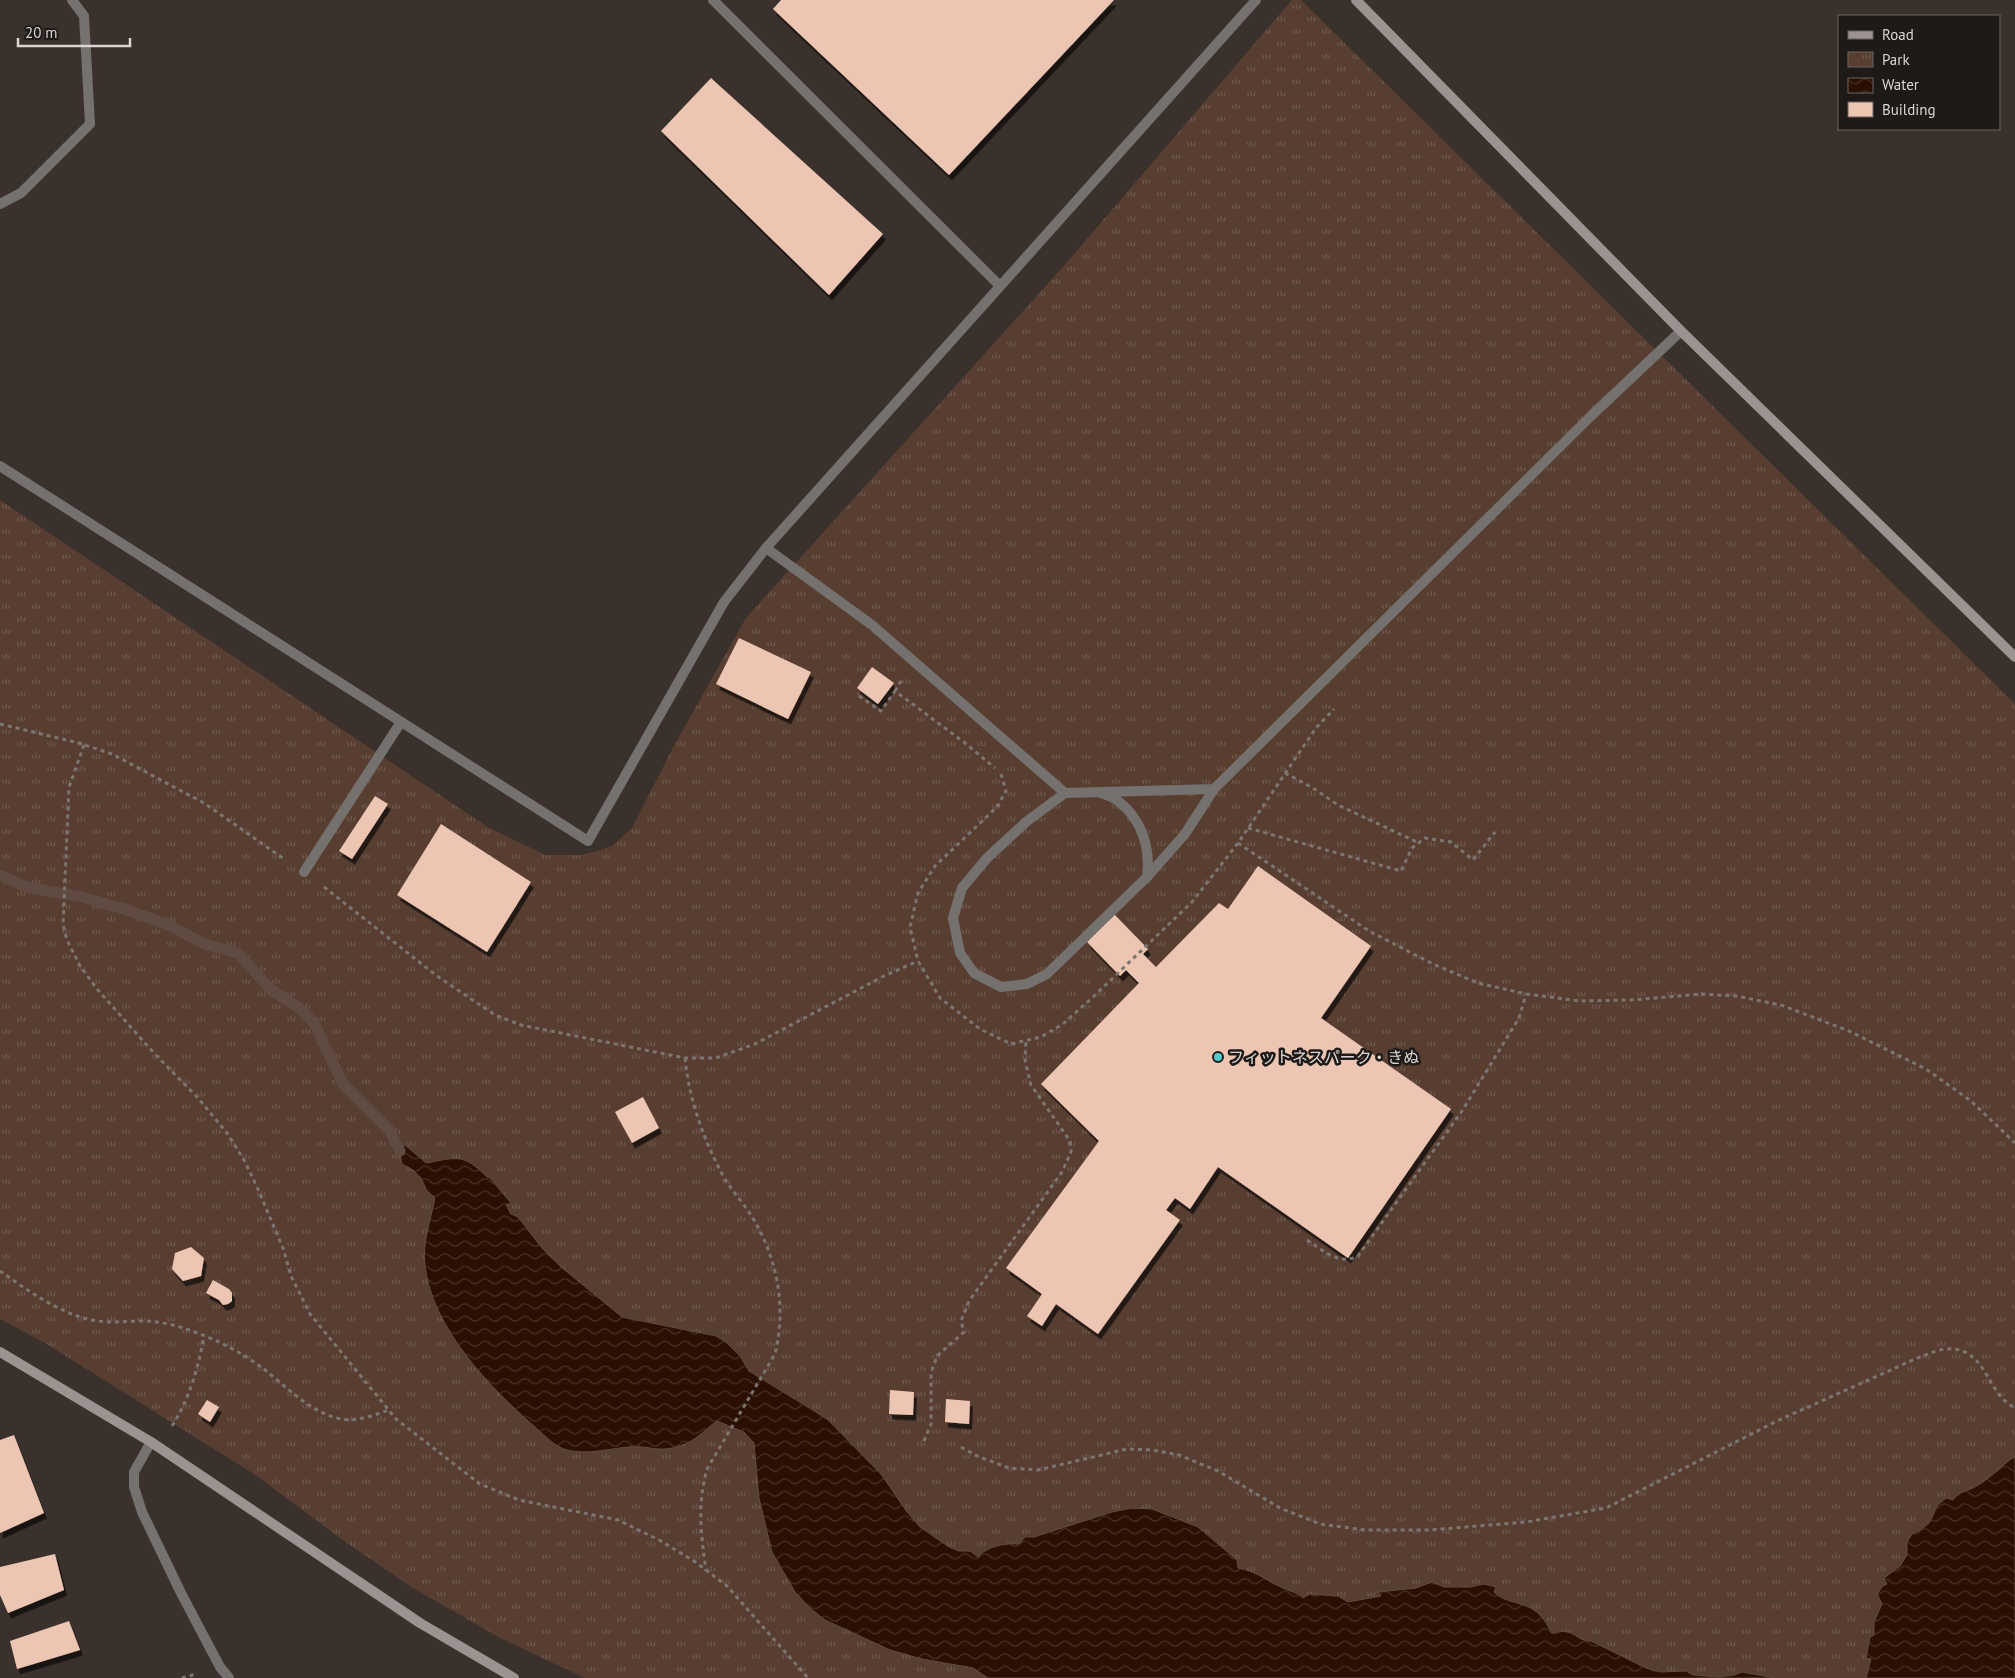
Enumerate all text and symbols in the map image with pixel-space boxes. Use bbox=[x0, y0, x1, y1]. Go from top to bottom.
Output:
scale bar bbox=[18, 15, 130, 47]
legend bbox=[1838, 15, 2000, 130]
text: 20 m bbox=[25, 23, 58, 42]
text: Road bbox=[1882, 25, 1914, 44]
text: Park bbox=[1882, 50, 1910, 69]
text: Water bbox=[1882, 75, 1919, 94]
text: Building bbox=[1882, 100, 1936, 119]
place label: フィットネスパーク・きぬ bbox=[1228, 1047, 1419, 1067]
marker: フィットネスパーク・きぬ bbox=[1212, 1051, 1224, 1063]

